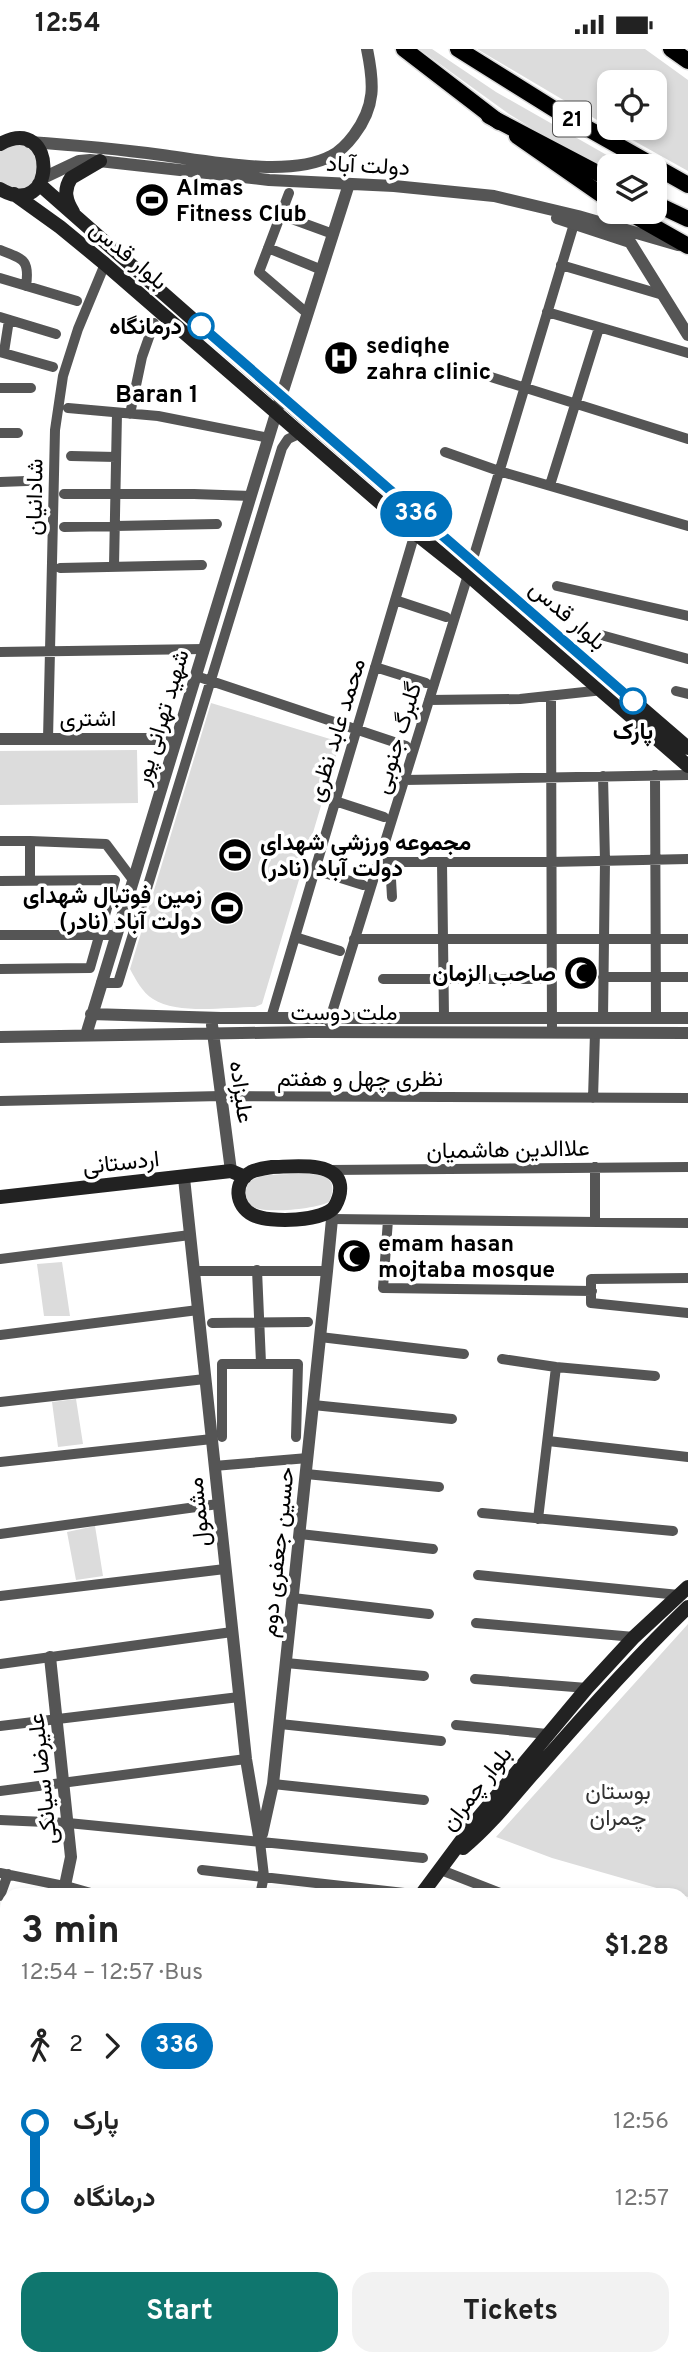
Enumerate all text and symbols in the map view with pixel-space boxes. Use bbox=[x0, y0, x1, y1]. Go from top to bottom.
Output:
text: 12:54 bbox=[35, 8, 101, 41]
map controls bbox=[597, 70, 667, 224]
button: locate bbox=[597, 70, 667, 140]
road number: 21 bbox=[553, 101, 591, 137]
street label: دولت آباد bbox=[325, 151, 410, 184]
button: layers bbox=[597, 154, 667, 224]
place label: Almas Fitness Club bbox=[176, 175, 307, 230]
sports icon: Almas Fitness Club bbox=[133, 181, 171, 219]
street label: بلوار قدس bbox=[83, 216, 172, 298]
marker: درمانگاه bbox=[188, 313, 214, 339]
place label: درمانگاه bbox=[109, 314, 182, 343]
place label: sediqhe zahra clinic bbox=[366, 333, 491, 388]
hospital icon: sediqhe zahra clinic bbox=[322, 339, 360, 377]
district label: Baran 1 bbox=[115, 381, 199, 411]
street label: شادانیان bbox=[21, 458, 52, 536]
line badge: 336 bbox=[376, 491, 456, 537]
text: 336 bbox=[394, 499, 438, 529]
street label: بلوار قدس bbox=[522, 575, 611, 658]
street label: شهید تهرانی پور bbox=[129, 646, 198, 790]
street label: محمد عابد نظری bbox=[303, 656, 374, 806]
street label: گلبرگ جنوبی bbox=[369, 679, 430, 798]
marker: پارک bbox=[620, 688, 646, 714]
street label: اشتری bbox=[60, 706, 116, 735]
place label: پارک bbox=[613, 719, 653, 748]
place label: مجموعه ورزشی شهدای دولت آباد (نادر) bbox=[260, 830, 471, 885]
sports icon: مجموعه ورزشی شهدای دولت آباد (نادر) bbox=[216, 836, 254, 874]
place label: زمین فوتبال شهدای دولت آباد (نادر) bbox=[23, 883, 202, 938]
sports icon: زمین فوتبال شهدای دولت آباد (نادر) bbox=[208, 889, 246, 927]
mosque icon: صاحب الزمان bbox=[562, 954, 600, 992]
place label: صاحب الزمان bbox=[432, 961, 556, 990]
street label: ملت دوست bbox=[290, 1000, 398, 1029]
street label: علیزاده bbox=[221, 1059, 258, 1125]
street label: نظری چهل و هفتم bbox=[277, 1066, 443, 1095]
street label: علاالدین هاشمیان bbox=[426, 1136, 590, 1167]
street label: اردستانی bbox=[82, 1146, 161, 1183]
place label: emam hasan mojtaba mosque bbox=[378, 1231, 555, 1286]
mosque icon: emam hasan mojtaba mosque bbox=[335, 1237, 373, 1275]
street label: حسین جعفری دوم bbox=[256, 1466, 303, 1639]
street label: مشمول bbox=[182, 1476, 219, 1548]
street label: علیرضا سیانکی bbox=[23, 1712, 66, 1846]
street label: بلوار چمران bbox=[436, 1741, 520, 1838]
park label: بوستان چمران bbox=[585, 1779, 651, 1834]
text: 3 min bbox=[21, 1908, 120, 1957]
text: $1.28 bbox=[604, 1931, 669, 1964]
text: 12:54 – 12:57 · Bus bbox=[21, 1959, 203, 1988]
icon: walk bbox=[21, 2027, 59, 2065]
icon: forward bbox=[93, 2027, 131, 2065]
text: 2 bbox=[69, 2031, 83, 2060]
text: 336 bbox=[155, 2031, 199, 2061]
text: پارک bbox=[73, 2106, 119, 2139]
text: 12:56 bbox=[613, 2108, 669, 2137]
text: درمانگاه bbox=[73, 2183, 155, 2216]
text: 12:57 bbox=[615, 2185, 669, 2214]
button: Start bbox=[21, 2272, 338, 2352]
button: Tickets bbox=[352, 2272, 669, 2352]

